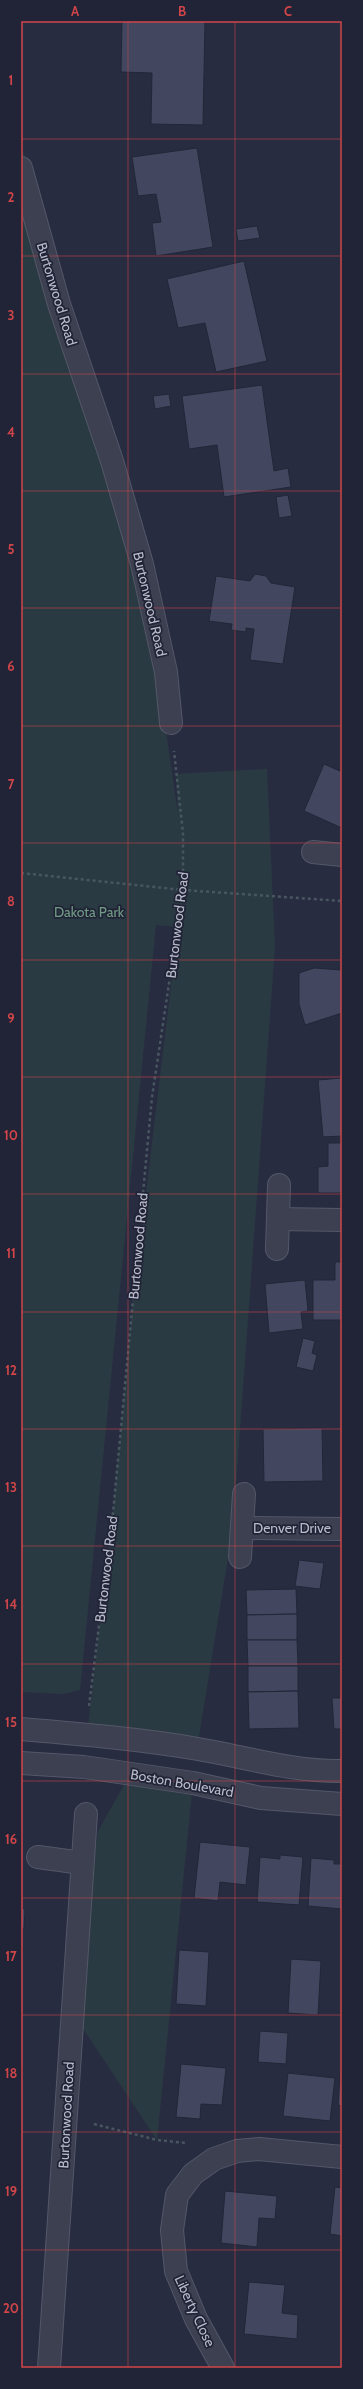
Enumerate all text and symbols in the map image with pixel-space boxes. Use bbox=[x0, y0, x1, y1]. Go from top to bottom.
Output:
text: A bbox=[71, 3, 80, 19]
text: B bbox=[178, 3, 186, 19]
text: C bbox=[284, 3, 292, 19]
text: 1 bbox=[9, 72, 13, 88]
text: 2 bbox=[8, 189, 15, 205]
street label: Burtonwood Road bbox=[33, 240, 81, 348]
text: 3 bbox=[7, 307, 15, 323]
text: 4 bbox=[7, 424, 15, 440]
text: 5 bbox=[8, 541, 15, 557]
street label: Burtonwood Road bbox=[129, 550, 171, 658]
text: 6 bbox=[7, 658, 15, 674]
text: 7 bbox=[8, 776, 15, 792]
street label: Burtonwood Road bbox=[162, 871, 192, 979]
text: 8 bbox=[7, 893, 15, 909]
park label: Dakota Park bbox=[54, 903, 125, 921]
text: 9 bbox=[7, 1010, 15, 1026]
text: 10 bbox=[4, 1127, 18, 1143]
street label: Burtonwood Road bbox=[124, 1192, 152, 1300]
text: 11 bbox=[6, 1245, 16, 1261]
text: 12 bbox=[5, 1362, 17, 1378]
text: 13 bbox=[5, 1479, 17, 1495]
street label: Burtonwood Road bbox=[91, 1515, 121, 1623]
street label: Denver Drive bbox=[253, 1519, 331, 1537]
text: 14 bbox=[5, 1596, 17, 1612]
text: 15 bbox=[5, 1714, 17, 1730]
street label: Boston Boulevard bbox=[129, 1765, 235, 1801]
text: 16 bbox=[5, 1831, 17, 1847]
text: 17 bbox=[5, 1948, 17, 1964]
street label: Burtonwood Road bbox=[54, 2061, 78, 2169]
text: 18 bbox=[5, 2065, 17, 2081]
text: 19 bbox=[5, 2183, 17, 2199]
street label: Liberty Close bbox=[171, 2272, 219, 2350]
text: 20 bbox=[3, 2300, 19, 2316]

